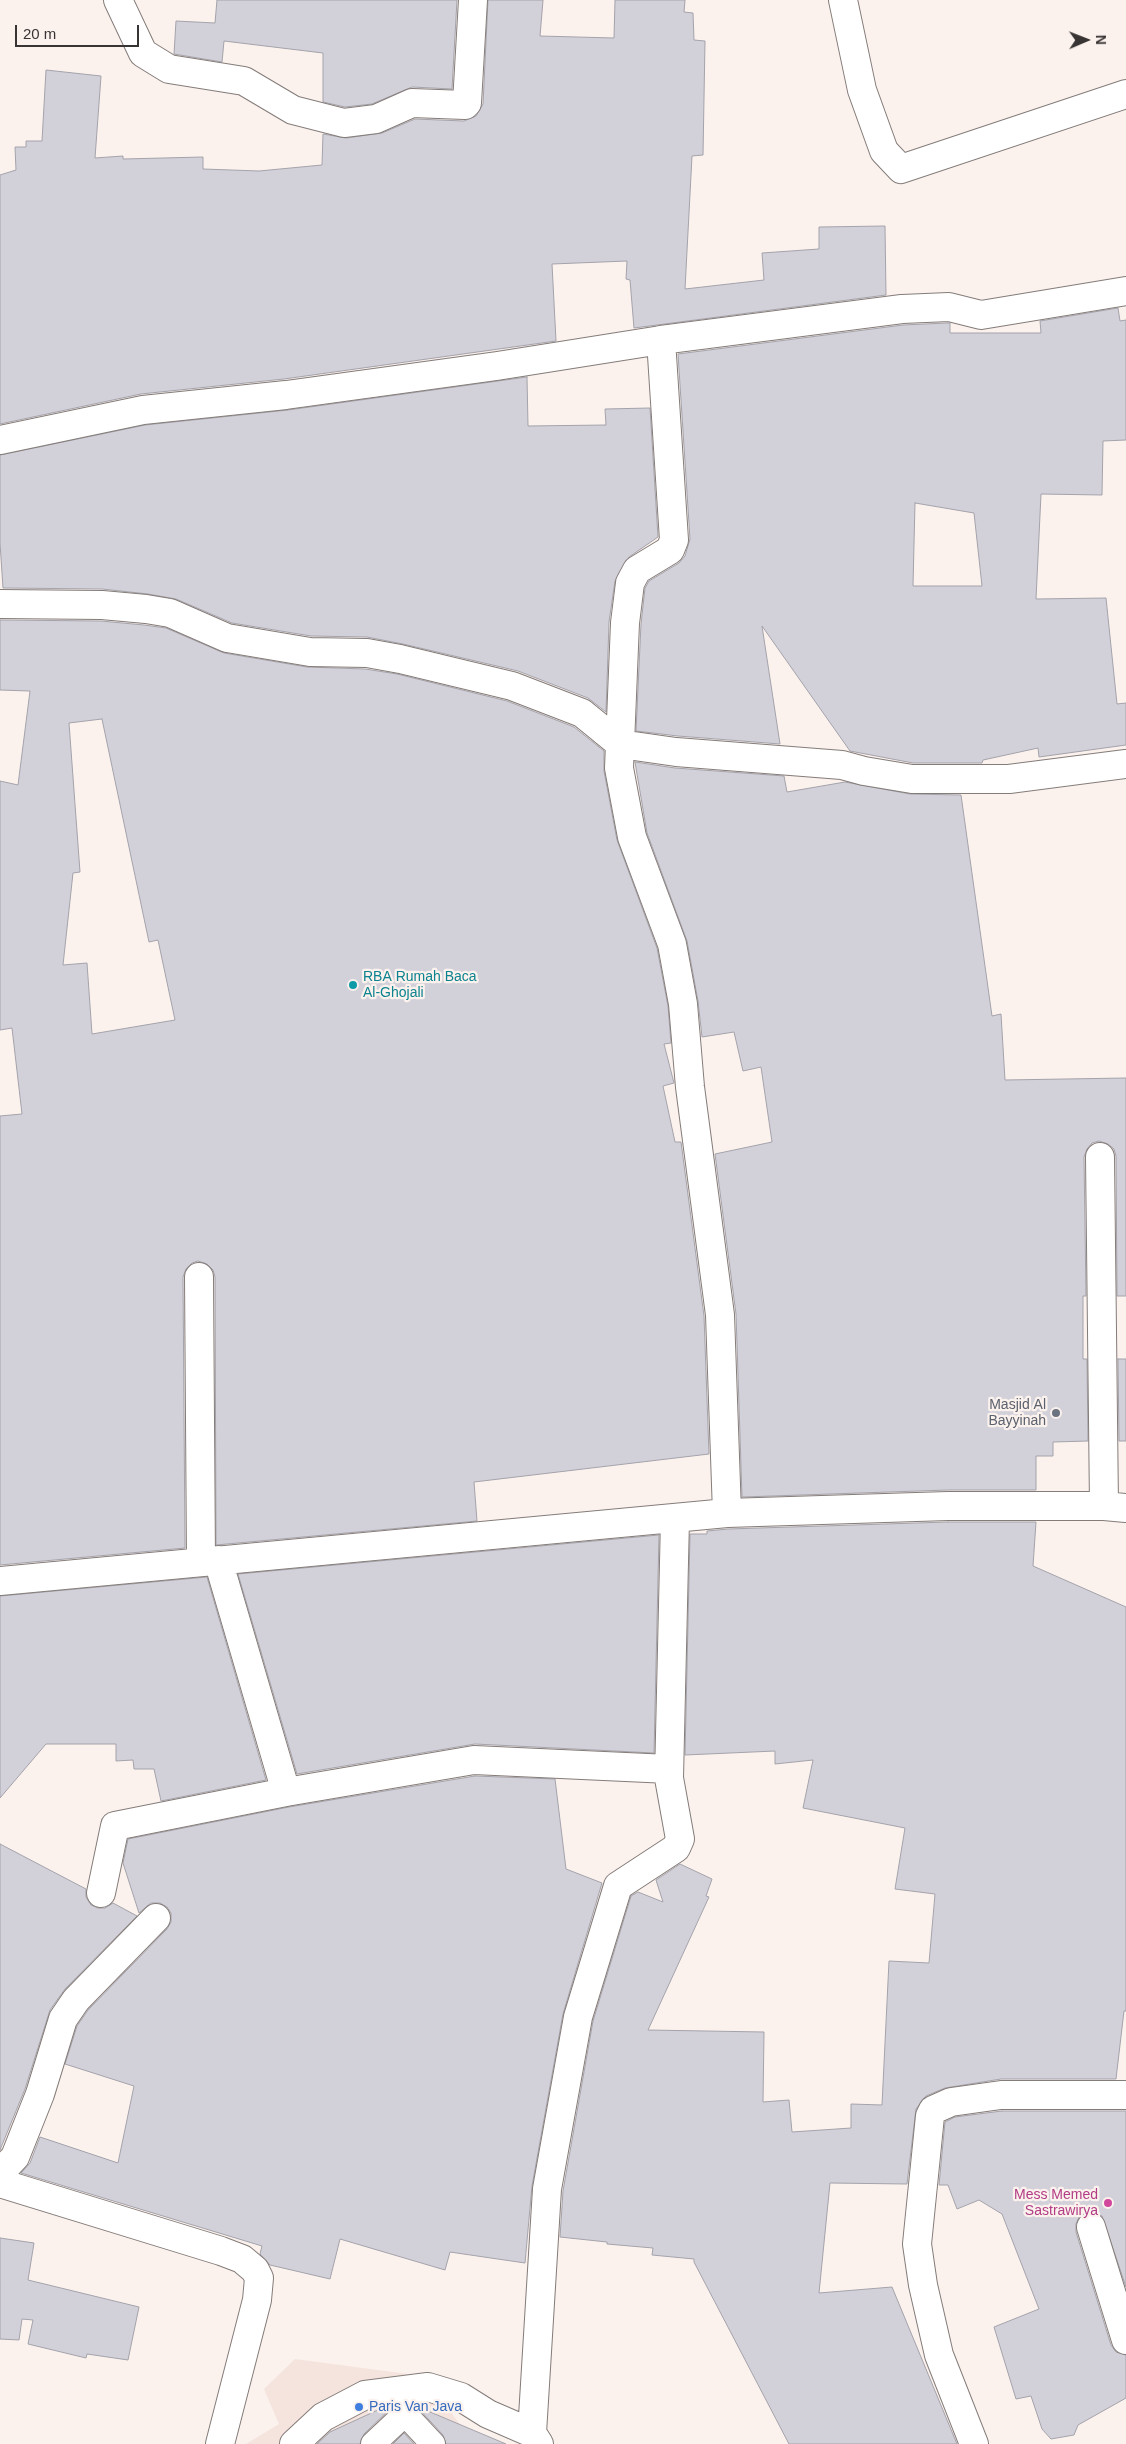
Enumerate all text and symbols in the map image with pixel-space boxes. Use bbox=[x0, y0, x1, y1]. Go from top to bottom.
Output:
scale bar bbox=[18, 15, 141, 47]
north arrow bbox=[1061, 15, 1111, 65]
text: 20 m bbox=[23, 25, 56, 42]
text: N bbox=[1093, 35, 1109, 45]
place label: RBA Rumah Baca Al-Ghojali bbox=[363, 969, 477, 1002]
marker: RBA Rumah Baca Al-Ghojali bbox=[347, 979, 359, 991]
place label: Masjid Al Bayyinah bbox=[988, 1397, 1046, 1430]
marker: Masjid Al Bayyinah bbox=[1050, 1407, 1062, 1419]
place label: Mess Memed Sastrawirya bbox=[1014, 2187, 1098, 2220]
marker: Mess Memed Sastrawirya bbox=[1102, 2197, 1114, 2209]
place label: Paris Van Java bbox=[369, 2399, 462, 2415]
marker: Paris Van Java bbox=[353, 2401, 365, 2413]

